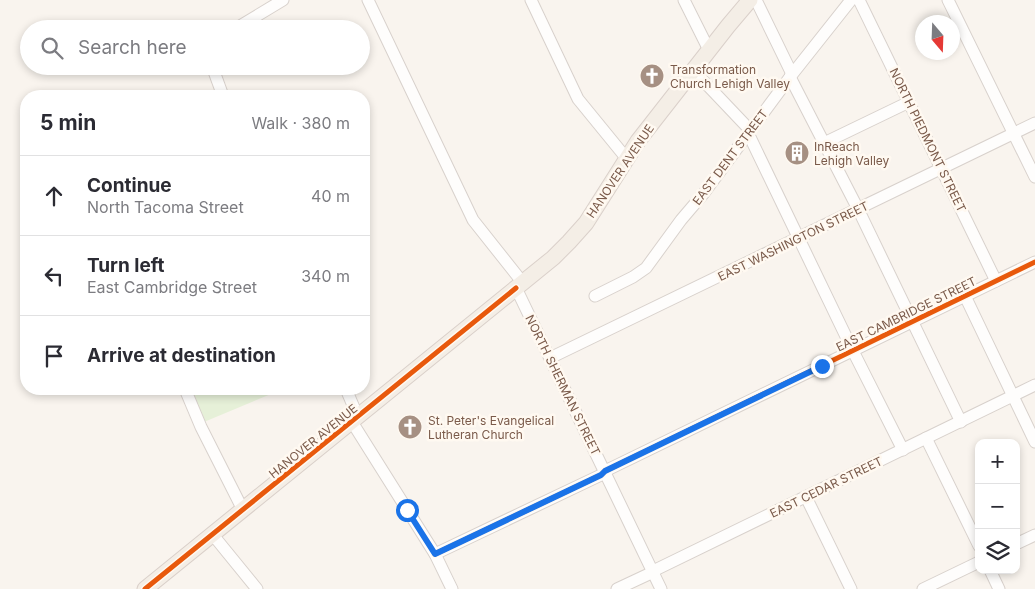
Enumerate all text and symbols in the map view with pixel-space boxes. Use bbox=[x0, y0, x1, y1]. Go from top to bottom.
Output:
north arrow bbox=[915, 15, 960, 60]
search box bbox=[20, 20, 370, 75]
icon: search bbox=[38, 34, 66, 62]
text: Search here bbox=[78, 36, 187, 59]
place label: Transformation Church Lehigh Valley bbox=[670, 62, 790, 91]
church icon: Transformation Church Lehigh Valley bbox=[639, 63, 665, 89]
street label: NORTH PIEDMONT STREET bbox=[887, 66, 970, 215]
street label: EAST DENT STREET bbox=[689, 106, 771, 208]
text: 5 min bbox=[40, 110, 96, 135]
text: Walk · 380 m bbox=[251, 113, 350, 133]
street label: HANOVER AVENUE bbox=[583, 121, 657, 221]
place label: InReach Lehigh Valley bbox=[814, 139, 890, 168]
building icon: InReach Lehigh Valley bbox=[784, 140, 810, 166]
text: Continue bbox=[87, 174, 172, 197]
icon: ahead bbox=[40, 182, 68, 210]
text: 40 m bbox=[311, 186, 350, 206]
text: North Tacoma Street bbox=[87, 197, 244, 217]
street label: EAST WASHINGTON STREET bbox=[715, 198, 871, 284]
text: Turn left bbox=[87, 254, 165, 277]
icon: left bbox=[40, 262, 68, 290]
text: 340 m bbox=[301, 266, 350, 286]
street label: EAST CAMBRIDGE STREET bbox=[833, 273, 979, 355]
text: East Cambridge Street bbox=[87, 277, 257, 297]
street label: NORTH SHERMAN STREET bbox=[522, 312, 604, 458]
icon: arrive bbox=[40, 342, 68, 370]
text: Arrive at destination bbox=[87, 344, 276, 367]
route end bbox=[811, 355, 834, 378]
street label: HANOVER AVENUE bbox=[266, 401, 360, 481]
place label: St. Peter's Evangelical Lutheran Church bbox=[428, 413, 554, 442]
church icon: St. Peter's Evangelical Lutheran Church bbox=[397, 414, 423, 440]
map controls bbox=[975, 439, 1020, 574]
button: + bbox=[975, 439, 1020, 484]
street label: EAST CEDAR STREET bbox=[767, 453, 885, 521]
button: − bbox=[975, 484, 1020, 529]
route start bbox=[396, 499, 419, 522]
button: layers bbox=[975, 529, 1020, 574]

